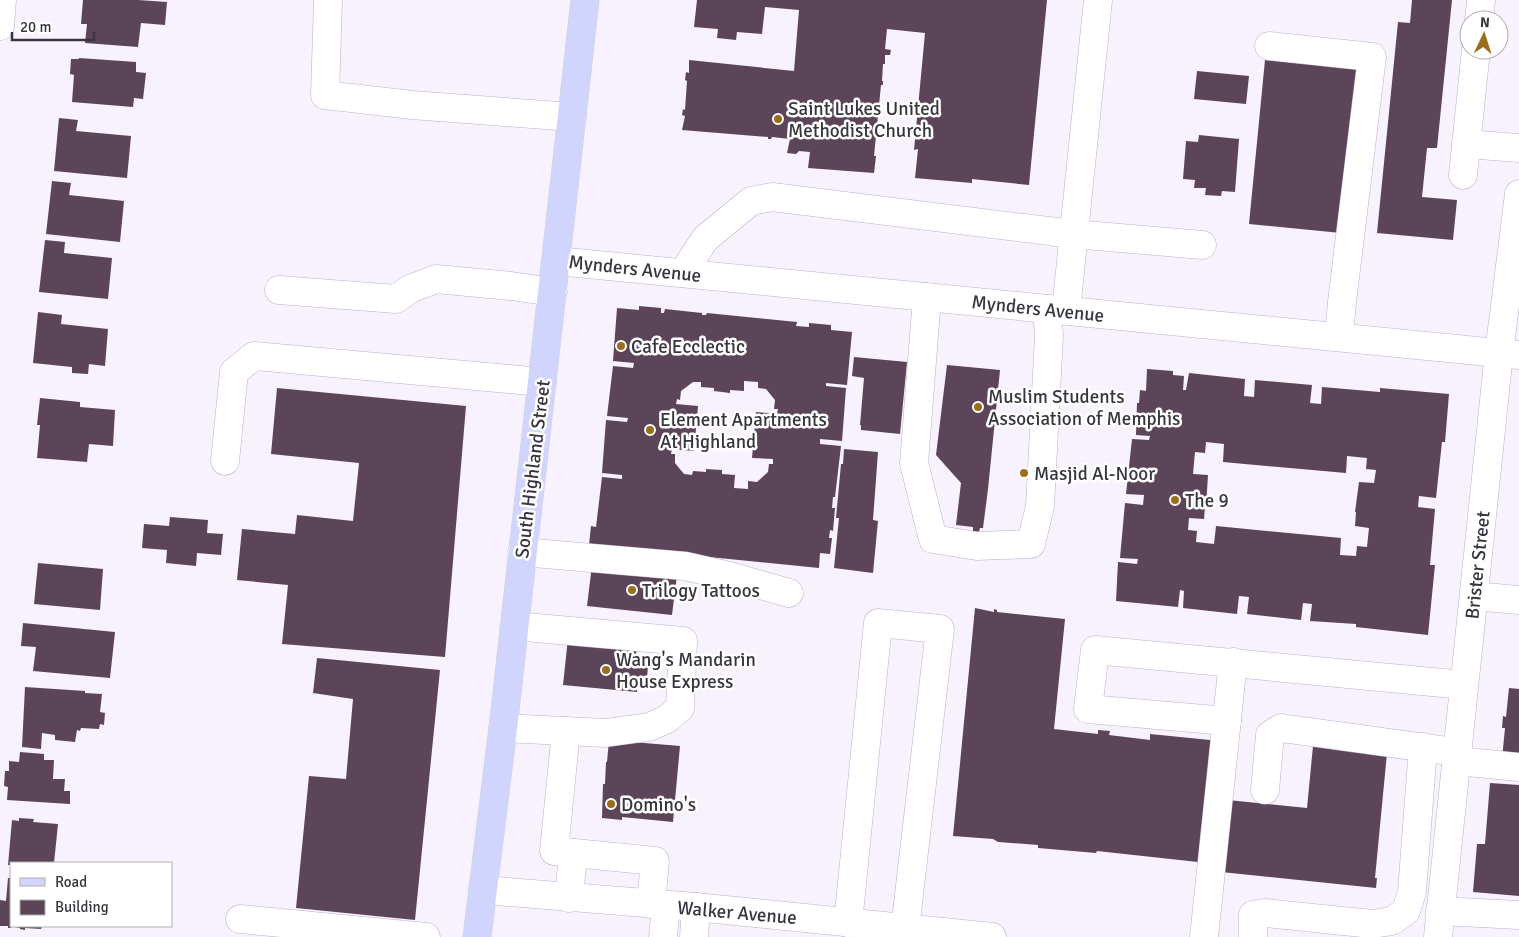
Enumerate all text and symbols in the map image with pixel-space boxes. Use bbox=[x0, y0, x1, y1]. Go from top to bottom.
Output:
scale bar bbox=[12, 10, 95, 42]
north arrow bbox=[1459, 10, 1509, 60]
text: N bbox=[1479, 14, 1490, 31]
text: 20 m bbox=[20, 18, 51, 36]
place label: Saint Lukes United Methodist Church bbox=[788, 97, 940, 143]
marker: Saint Lukes United Methodist Church bbox=[772, 113, 784, 125]
street label: Mynders Avenue bbox=[567, 250, 702, 288]
street label: Mynders Avenue bbox=[970, 290, 1105, 328]
place label: Cafe Ecclectic bbox=[631, 335, 745, 359]
marker: Cafe Ecclectic bbox=[615, 340, 627, 352]
street label: South Highland Street bbox=[510, 378, 556, 560]
place label: Muslim Students Association of Memphis bbox=[988, 385, 1180, 431]
marker: Muslim Students Association of Memphis bbox=[972, 401, 984, 413]
place label: Element Apartments At Highland bbox=[660, 408, 827, 454]
marker: Element Apartments At Highland bbox=[644, 424, 656, 436]
place label: Masjid Al-Noor bbox=[1034, 462, 1155, 486]
marker: Masjid Al-Noor bbox=[1018, 467, 1030, 479]
place label: The 9 bbox=[1185, 489, 1229, 513]
marker: The 9 bbox=[1169, 494, 1181, 506]
street label: Brister Street bbox=[1460, 509, 1496, 620]
place label: Trilogy Tattoos bbox=[642, 579, 760, 603]
marker: Trilogy Tattoos bbox=[626, 584, 638, 596]
place label: Wang's Mandarin House Express bbox=[616, 648, 756, 694]
marker: Wang's Mandarin House Express bbox=[600, 664, 612, 676]
place label: Domino's bbox=[621, 793, 696, 817]
marker: Domino's bbox=[605, 798, 617, 810]
legend bbox=[10, 862, 172, 927]
text: Road bbox=[55, 873, 87, 891]
street label: Walker Avenue bbox=[676, 896, 798, 930]
text: Building bbox=[55, 898, 109, 916]

